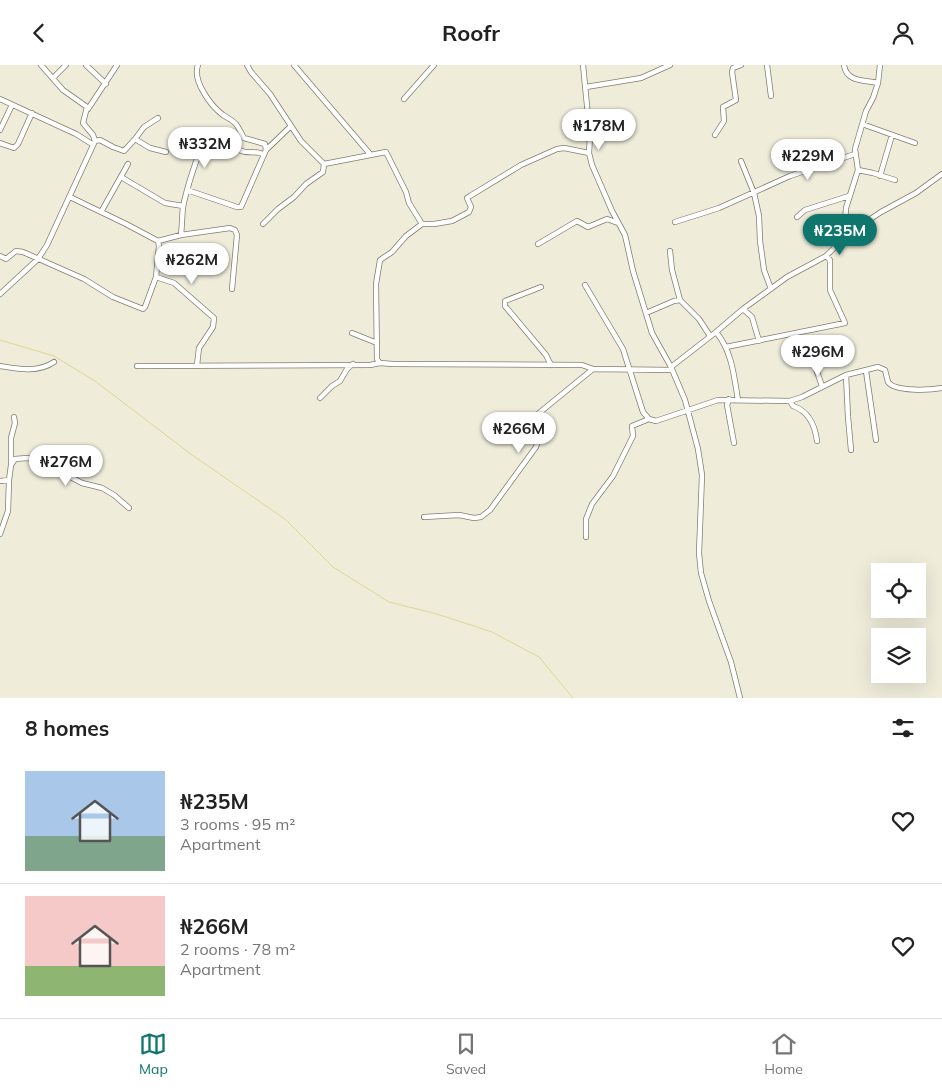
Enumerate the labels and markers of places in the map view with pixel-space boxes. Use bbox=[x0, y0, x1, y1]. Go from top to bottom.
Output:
pin: ₦178M bbox=[564, 109, 634, 151]
pin: ₦332M bbox=[170, 127, 240, 169]
pin: ₦229M bbox=[773, 139, 843, 181]
pin: ₦235M bbox=[805, 213, 875, 256]
pin: ₦262M bbox=[157, 243, 227, 285]
pin: ₦296M bbox=[783, 335, 853, 377]
pin: ₦266M bbox=[484, 411, 554, 454]
pin: ₦276M bbox=[31, 445, 101, 487]

